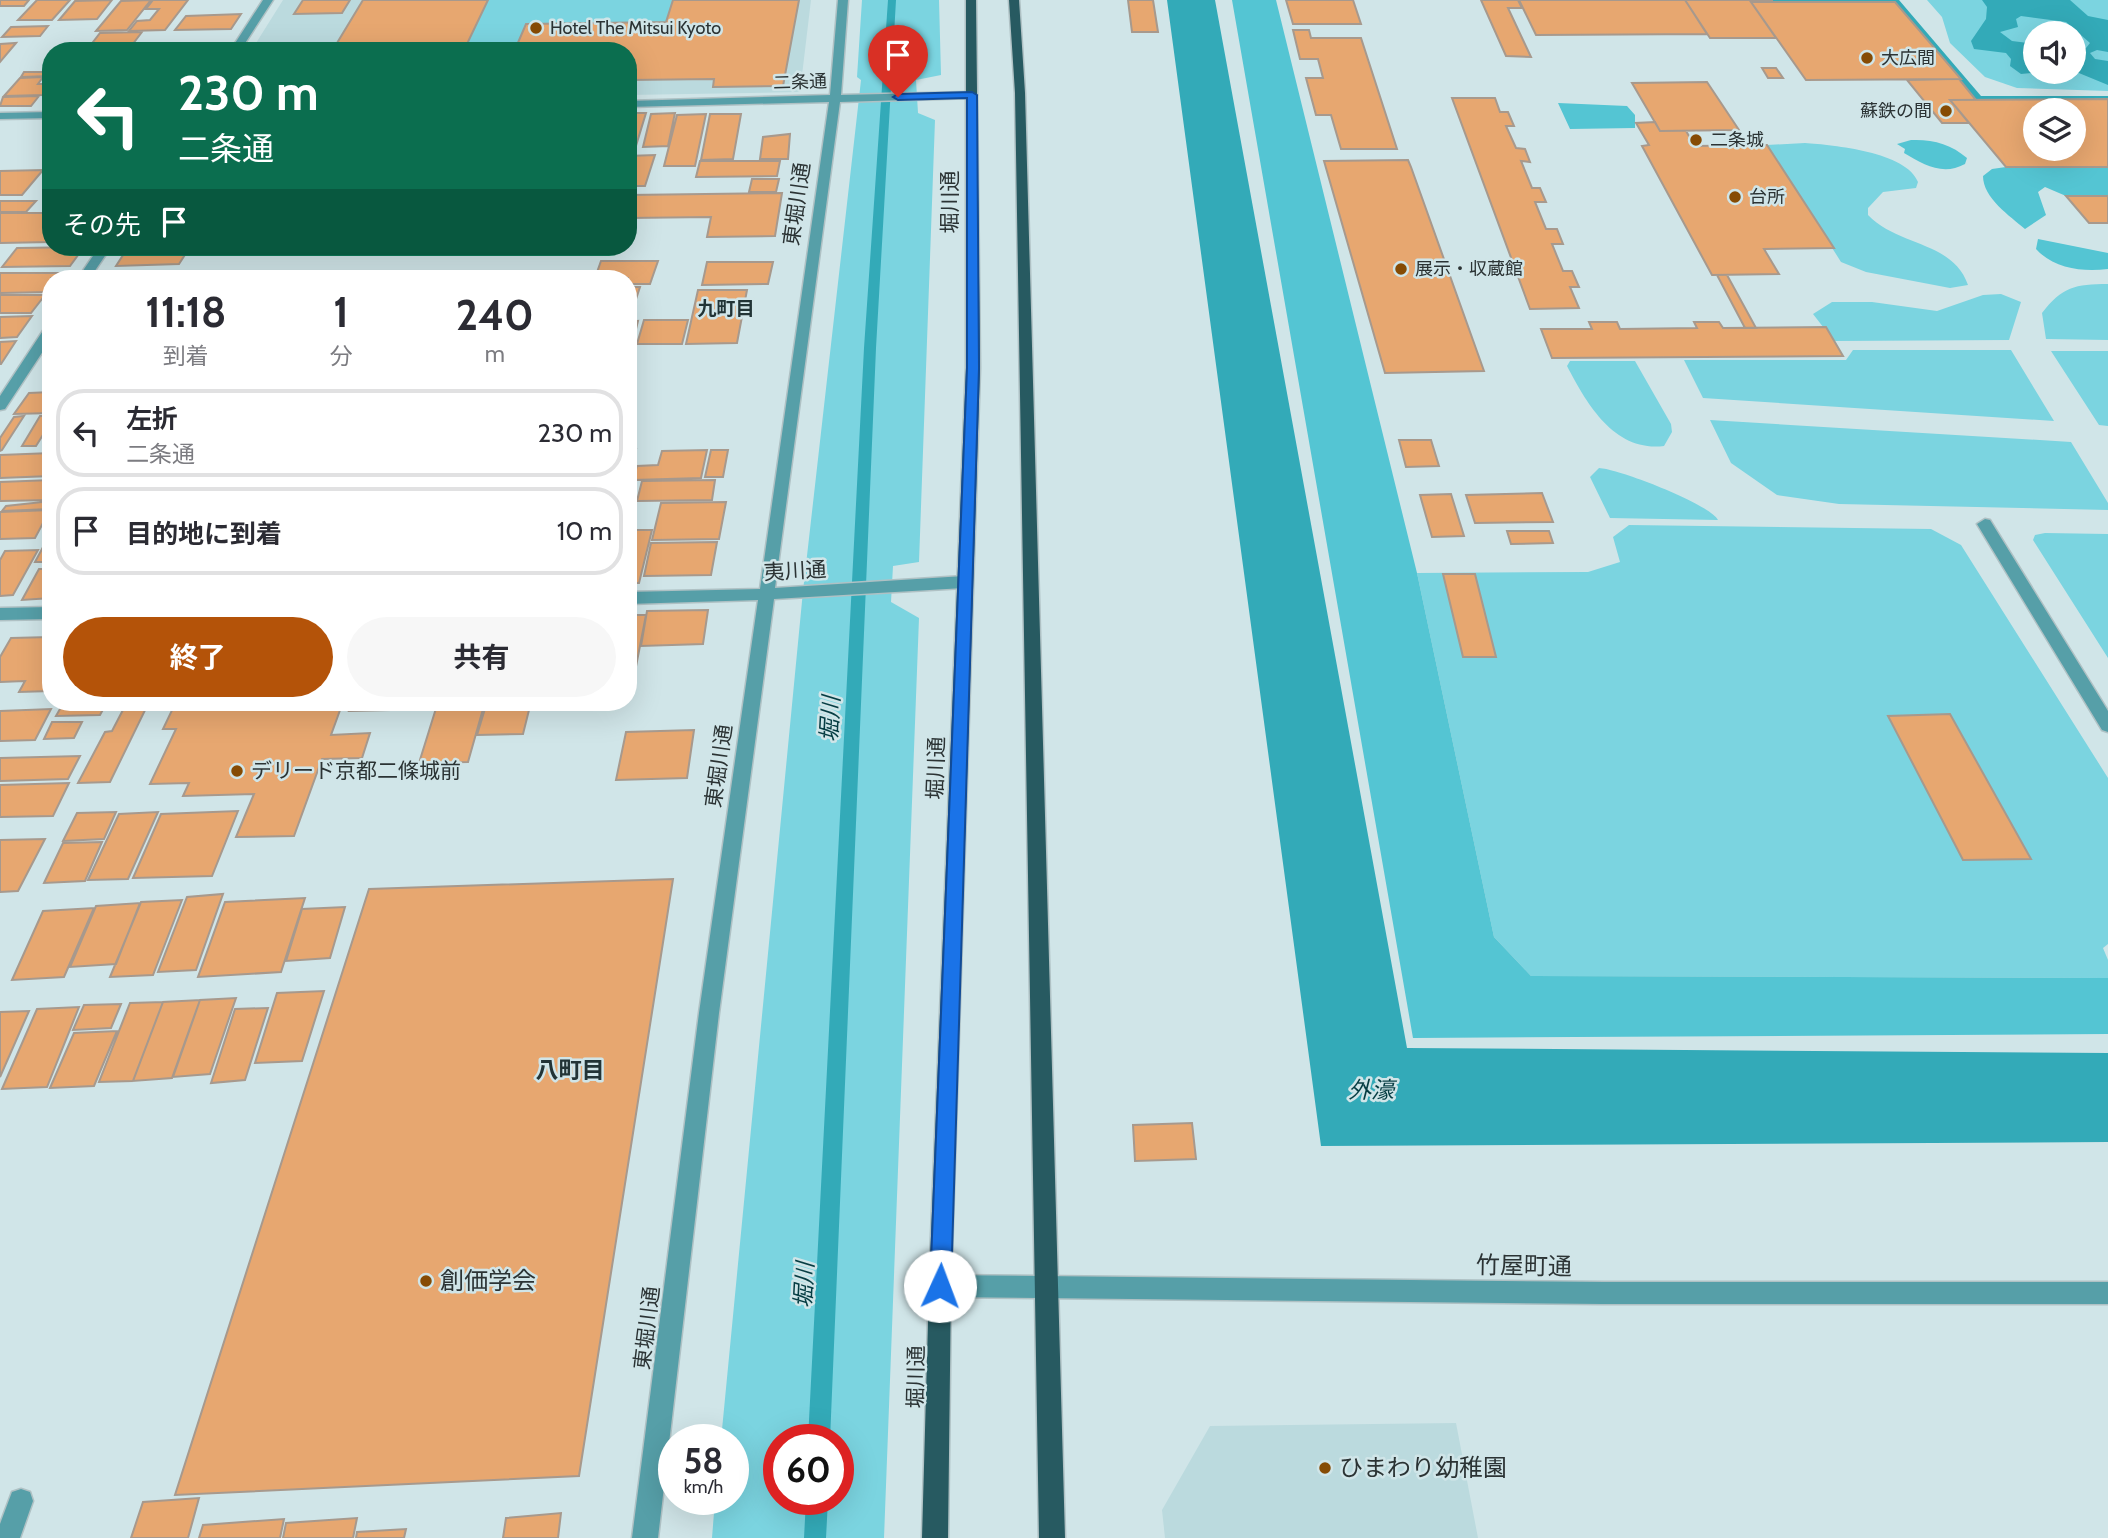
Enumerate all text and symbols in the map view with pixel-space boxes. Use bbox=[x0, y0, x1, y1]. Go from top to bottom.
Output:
place label: Hotel The Mitsui Kyoto bbox=[550, 17, 721, 39]
marker: Hotel The Mitsui Kyoto bbox=[528, 20, 544, 36]
map controls bbox=[2023, 21, 2086, 161]
button: sound bbox=[2023, 21, 2086, 84]
pin bbox=[868, 25, 928, 97]
icon: arrive bbox=[879, 36, 917, 74]
place label: 大広間 bbox=[1881, 47, 1935, 69]
marker: 大広間 bbox=[1859, 50, 1875, 66]
text: 230 m bbox=[178, 63, 319, 122]
icon: left bbox=[63, 70, 154, 161]
street label: 二条通 bbox=[773, 70, 827, 94]
button: layers bbox=[2023, 98, 2086, 161]
place label: 蘇鉄の間 bbox=[1860, 100, 1932, 122]
marker: 蘇鉄の間 bbox=[1938, 103, 1954, 119]
text: 二条通 bbox=[178, 129, 274, 168]
place label: 二条城 bbox=[1710, 129, 1764, 151]
marker: 二条城 bbox=[1688, 132, 1704, 148]
street label: 東堀川通 bbox=[778, 161, 815, 247]
street label: 堀川通 bbox=[937, 171, 962, 234]
place label: 台所 bbox=[1749, 186, 1785, 208]
marker: 台所 bbox=[1727, 189, 1743, 205]
icon: arrive bbox=[155, 203, 193, 241]
text: その先 bbox=[63, 209, 141, 241]
place label: 展示・収蔵館 bbox=[1415, 258, 1523, 280]
marker: 展示・収蔵館 bbox=[1393, 261, 1409, 277]
text: 11:18 bbox=[145, 286, 226, 338]
text: 1 bbox=[333, 286, 349, 338]
text: 240 bbox=[456, 289, 534, 341]
district label: 九町目 bbox=[697, 297, 755, 320]
text: m bbox=[485, 340, 505, 368]
text: 到着 bbox=[163, 342, 209, 370]
text: 分 bbox=[330, 342, 353, 370]
text: 左折 bbox=[126, 403, 178, 435]
icon: left bbox=[67, 414, 105, 452]
text: 230 m bbox=[538, 417, 612, 449]
text: 二条通 bbox=[126, 440, 195, 468]
icon: arrive bbox=[67, 512, 105, 550]
text: 10 m bbox=[557, 515, 612, 547]
text: 目的地に到着 bbox=[126, 518, 282, 550]
street label: 夷川通 bbox=[763, 556, 827, 585]
button: 終了 bbox=[63, 617, 333, 697]
button: 共有 bbox=[347, 617, 616, 697]
water label: 堀川 bbox=[815, 692, 845, 743]
street label: 東堀川通 bbox=[700, 723, 737, 809]
street label: 堀川通 bbox=[922, 736, 949, 800]
place label: デリード京都二條城前 bbox=[251, 758, 461, 783]
marker: デリード京都二條城前 bbox=[229, 763, 245, 779]
district label: 八町目 bbox=[536, 1056, 605, 1084]
water label: 外濠 bbox=[1348, 1076, 1398, 1104]
position arrow bbox=[903, 1249, 977, 1323]
street label: 竹屋町通 bbox=[1476, 1250, 1572, 1281]
water label: 堀川 bbox=[789, 1258, 819, 1309]
place label: 創価学会 bbox=[440, 1266, 536, 1295]
marker: 創価学会 bbox=[418, 1273, 434, 1289]
street label: 東堀川通 bbox=[629, 1285, 664, 1371]
street label: 堀川通 bbox=[902, 1345, 929, 1409]
speed limit sign: 60 bbox=[763, 1424, 854, 1515]
text: 58 bbox=[684, 1439, 723, 1482]
place label: ひまわり幼稚園 bbox=[1339, 1453, 1507, 1482]
marker: ひまわり幼稚園 bbox=[1317, 1460, 1333, 1476]
text: km/h bbox=[684, 1476, 723, 1498]

